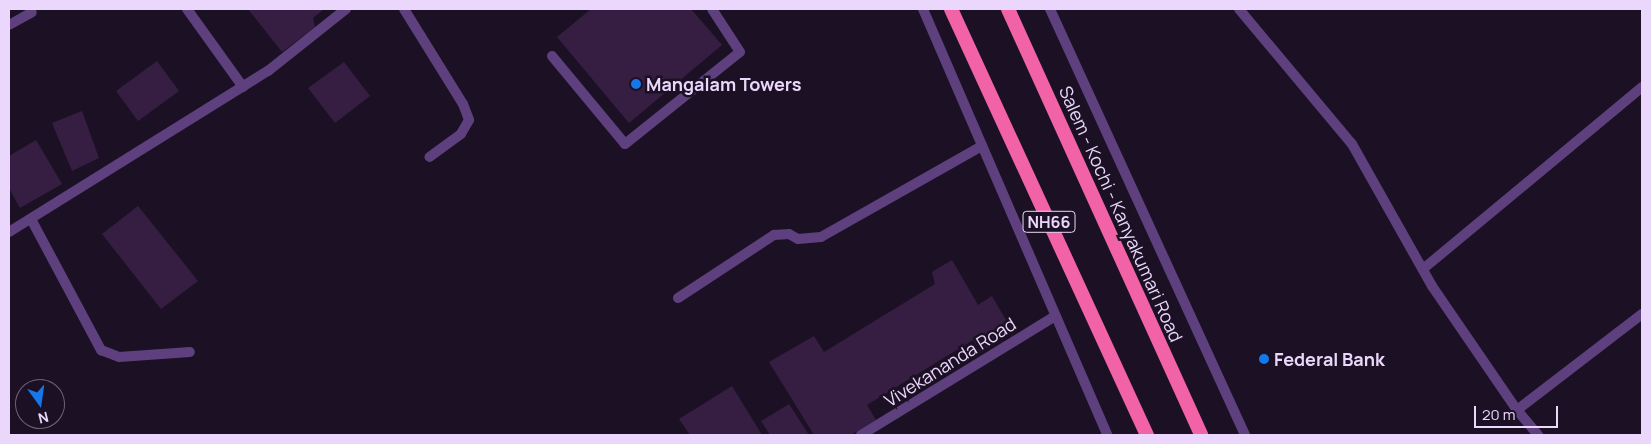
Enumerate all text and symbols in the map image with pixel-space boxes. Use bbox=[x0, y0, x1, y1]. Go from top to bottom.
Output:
place label: Mangalam Towers bbox=[646, 73, 801, 95]
marker: Mangalam Towers bbox=[630, 78, 642, 90]
street label: Salem - Kochi - Kanyakumari Road bbox=[1055, 83, 1187, 345]
road number: NH66 bbox=[1022, 208, 1076, 236]
street label: Vivekananda Road bbox=[880, 313, 1020, 411]
place label: Federal Bank bbox=[1274, 348, 1385, 370]
marker: Federal Bank bbox=[1258, 353, 1270, 365]
north arrow bbox=[15, 379, 65, 429]
scale bar bbox=[1476, 396, 1560, 428]
text: 20 m bbox=[1482, 404, 1515, 425]
text: N bbox=[36, 408, 51, 429]

